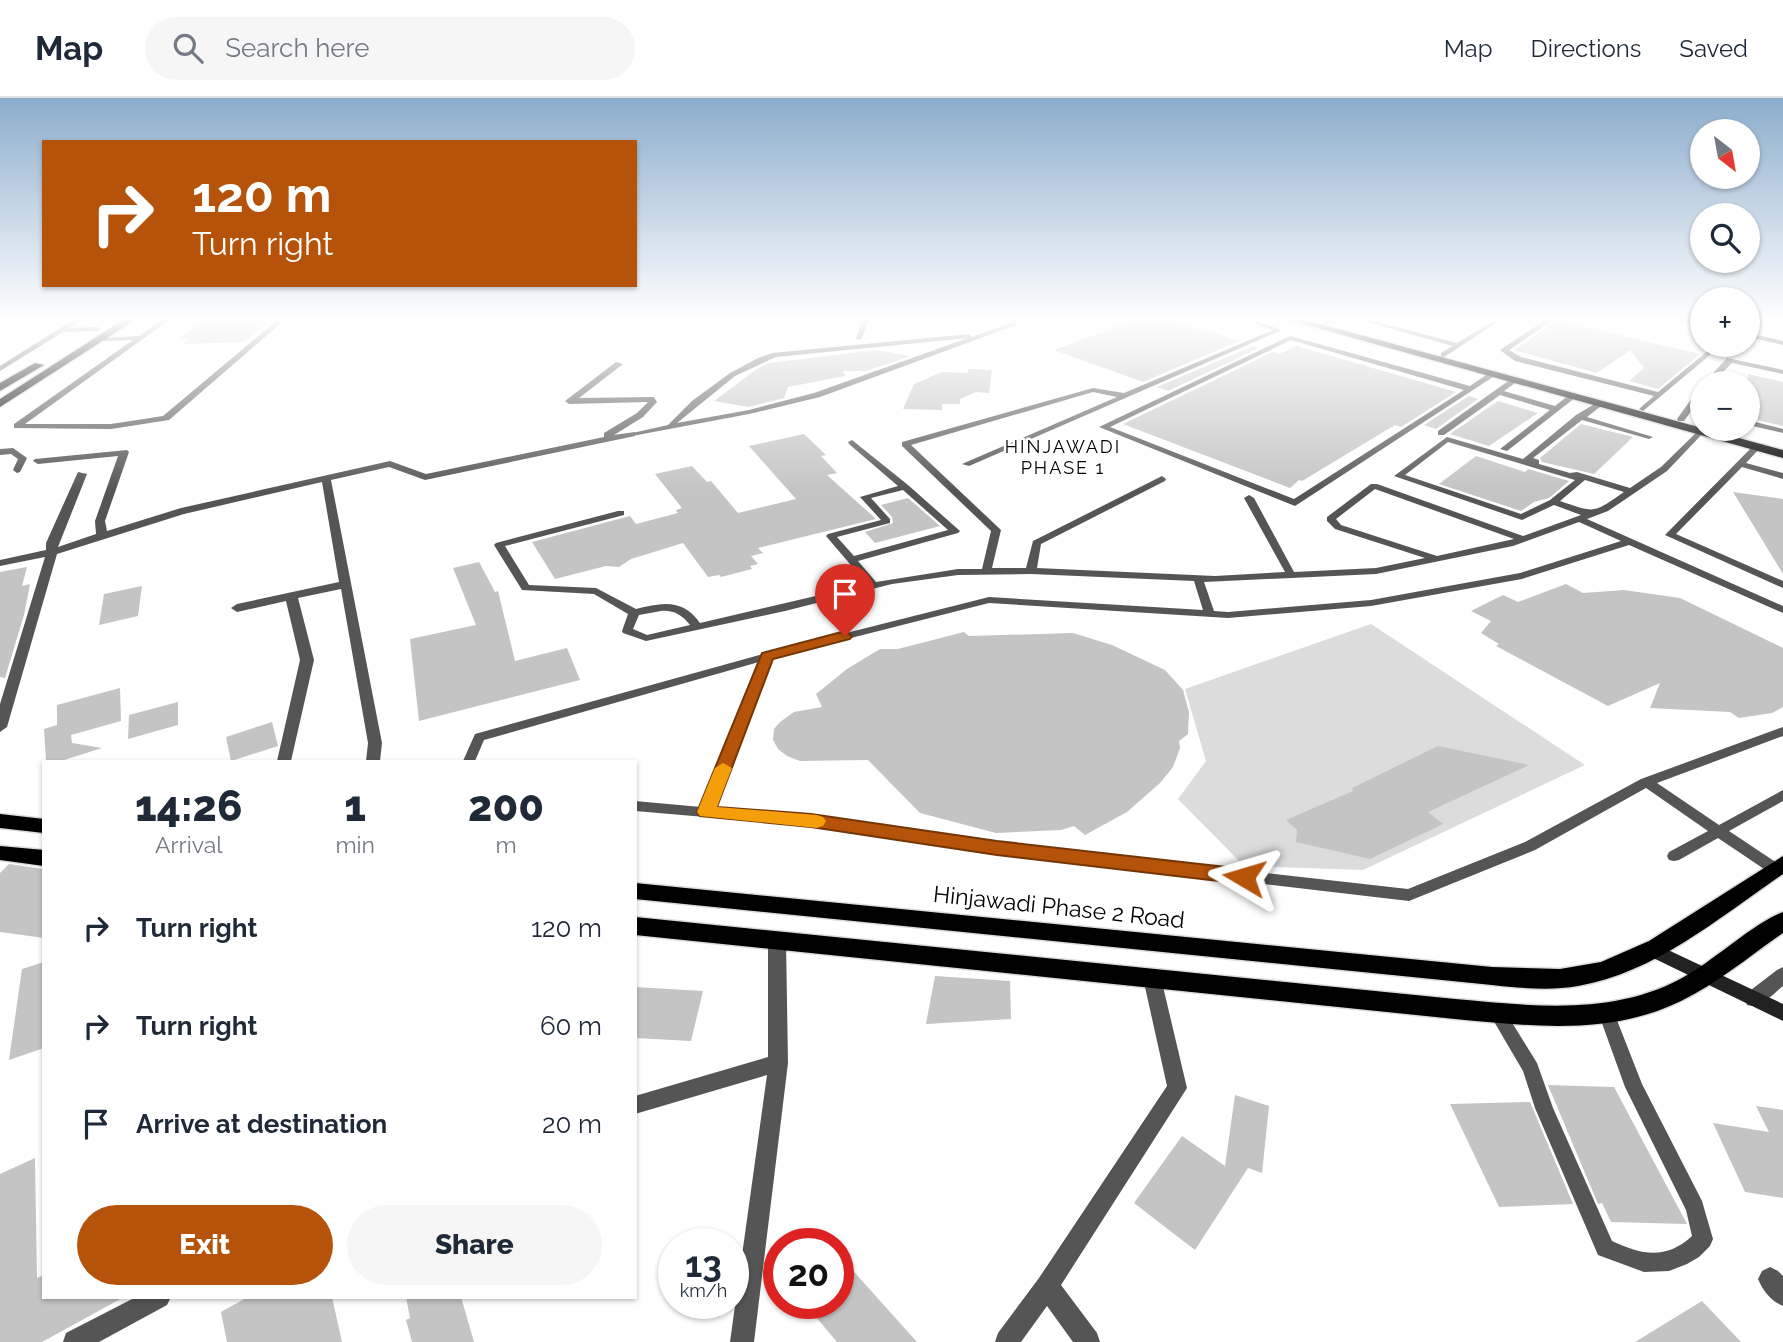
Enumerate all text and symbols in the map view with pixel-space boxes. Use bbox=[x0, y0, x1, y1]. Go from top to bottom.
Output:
search box bbox=[145, 17, 635, 80]
text: Map bbox=[35, 29, 103, 68]
icon: search bbox=[169, 29, 207, 67]
text: Search here bbox=[225, 33, 370, 63]
text: Map bbox=[1444, 34, 1493, 63]
text: Directions bbox=[1531, 34, 1641, 63]
text: Saved bbox=[1679, 34, 1748, 63]
north arrow bbox=[1690, 119, 1760, 189]
map controls bbox=[1690, 119, 1760, 441]
text: 120 m bbox=[192, 166, 331, 223]
icon: right bbox=[77, 168, 168, 259]
button: search bbox=[1690, 203, 1760, 273]
text: Turn right bbox=[192, 225, 333, 262]
button: + bbox=[1690, 287, 1760, 357]
button: − bbox=[1690, 371, 1760, 441]
district label: HINJAWADI PHASE 1 bbox=[1005, 436, 1121, 478]
pin bbox=[815, 564, 875, 636]
icon: arrive bbox=[826, 575, 864, 613]
text: 14:26 bbox=[135, 782, 242, 831]
text: 1 bbox=[344, 782, 366, 831]
text: 200 bbox=[468, 782, 544, 831]
text: Arrival bbox=[155, 831, 222, 858]
text: min bbox=[335, 831, 375, 858]
text: m bbox=[495, 831, 517, 858]
position arrow bbox=[1207, 840, 1281, 914]
street label: Hinjawadi Phase 2 Road bbox=[932, 880, 1186, 933]
icon: right bbox=[77, 909, 115, 947]
text: Turn right bbox=[136, 913, 257, 943]
text: 120 m bbox=[531, 913, 602, 943]
icon: right bbox=[77, 1007, 115, 1045]
text: Turn right bbox=[136, 1011, 257, 1041]
text: 60 m bbox=[540, 1011, 602, 1041]
icon: arrive bbox=[77, 1105, 115, 1143]
text: Arrive at destination bbox=[136, 1109, 387, 1139]
text: 20 m bbox=[542, 1109, 602, 1139]
button: Exit bbox=[77, 1205, 333, 1285]
button: Share bbox=[347, 1205, 602, 1285]
speed limit sign: 20 bbox=[763, 1228, 854, 1319]
text: 13 bbox=[685, 1244, 722, 1285]
text: km/h bbox=[680, 1280, 727, 1301]

